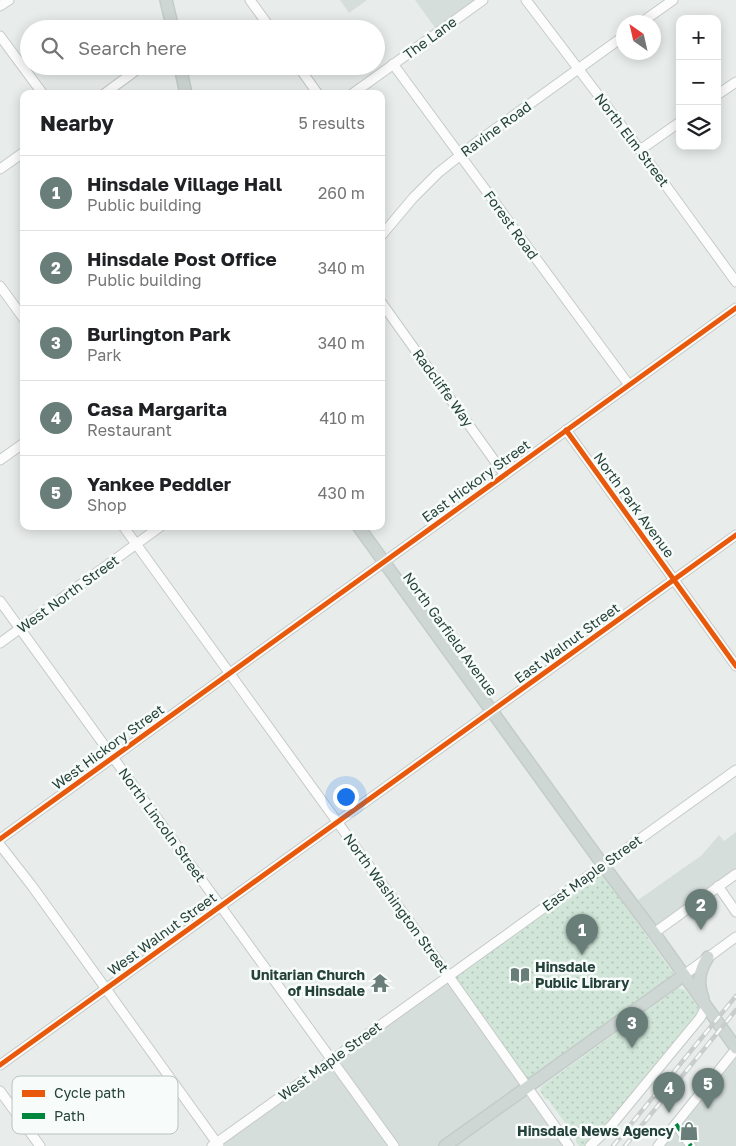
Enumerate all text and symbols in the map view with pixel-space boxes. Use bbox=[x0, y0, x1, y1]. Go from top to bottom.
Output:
street label: The Lane bbox=[400, 13, 460, 63]
north arrow bbox=[616, 15, 661, 60]
map controls bbox=[676, 15, 721, 150]
button: + bbox=[676, 15, 721, 60]
search box bbox=[20, 20, 385, 75]
icon: search bbox=[38, 34, 66, 62]
text: Search here bbox=[78, 36, 187, 59]
button: − bbox=[676, 60, 721, 105]
street label: North Elm Street bbox=[592, 90, 673, 190]
street label: Ravine Road bbox=[457, 97, 534, 160]
button: layers bbox=[676, 105, 721, 150]
text: Nearby bbox=[40, 110, 114, 136]
text: 5 results bbox=[299, 113, 365, 133]
text: Hinsdale Village Hall bbox=[87, 172, 282, 195]
text: 1 bbox=[52, 183, 60, 203]
text: 260 m bbox=[318, 183, 365, 203]
street label: Forest Road bbox=[481, 187, 542, 262]
text: Public building bbox=[87, 195, 202, 215]
text: Hinsdale Post Office bbox=[87, 247, 277, 270]
text: 2 bbox=[51, 258, 61, 278]
text: 340 m bbox=[318, 258, 365, 278]
text: Public building bbox=[87, 270, 202, 290]
text: Burlington Park bbox=[87, 322, 231, 345]
text: 3 bbox=[51, 333, 61, 353]
text: 340 m bbox=[318, 333, 365, 353]
text: Park bbox=[87, 345, 122, 365]
street label: Radcliffe Way bbox=[410, 346, 477, 430]
text: Casa Margarita bbox=[87, 397, 227, 420]
text: 4 bbox=[51, 408, 61, 428]
text: 410 m bbox=[319, 408, 365, 428]
text: Restaurant bbox=[87, 420, 172, 440]
street label: East Hickory Street bbox=[418, 436, 533, 526]
street label: North Park Avenue bbox=[591, 449, 678, 561]
text: Yankee Peddler bbox=[87, 472, 231, 495]
text: 5 bbox=[51, 483, 61, 503]
text: 430 m bbox=[318, 483, 365, 503]
text: Shop bbox=[87, 495, 127, 515]
street label: West North Street bbox=[14, 551, 122, 636]
street label: North Garfield Avenue bbox=[400, 568, 501, 699]
street label: East Walnut Street bbox=[511, 599, 623, 686]
street label: West Hickory Street bbox=[48, 700, 167, 793]
street label: North Lincoln Street bbox=[115, 764, 210, 885]
your location bbox=[333, 784, 359, 810]
street label: North Washington Street bbox=[340, 830, 453, 976]
street label: East Maple Street bbox=[539, 831, 645, 914]
street label: West Walnut Street bbox=[104, 888, 219, 979]
pin: 2 bbox=[685, 889, 717, 930]
pin: 1 bbox=[566, 914, 598, 955]
place label: Hinsdale Public Library bbox=[535, 958, 630, 991]
library icon: Hinsdale Public Library bbox=[509, 964, 531, 986]
place label: Unitarian Church of Hinsdale bbox=[251, 966, 365, 999]
temple icon: Unitarian Church of Hinsdale bbox=[369, 972, 391, 994]
pin: 3 bbox=[616, 1007, 648, 1048]
street label: West Maple Street bbox=[275, 1017, 385, 1104]
pin: 5 bbox=[692, 1068, 724, 1109]
pin: 4 bbox=[653, 1072, 685, 1113]
legend bbox=[12, 1076, 178, 1134]
text: Cycle path bbox=[54, 1084, 125, 1101]
text: Path bbox=[54, 1107, 85, 1124]
shop icon: Hinsdale News Agency bbox=[678, 1120, 700, 1142]
place label: Hinsdale News Agency bbox=[517, 1122, 675, 1139]

